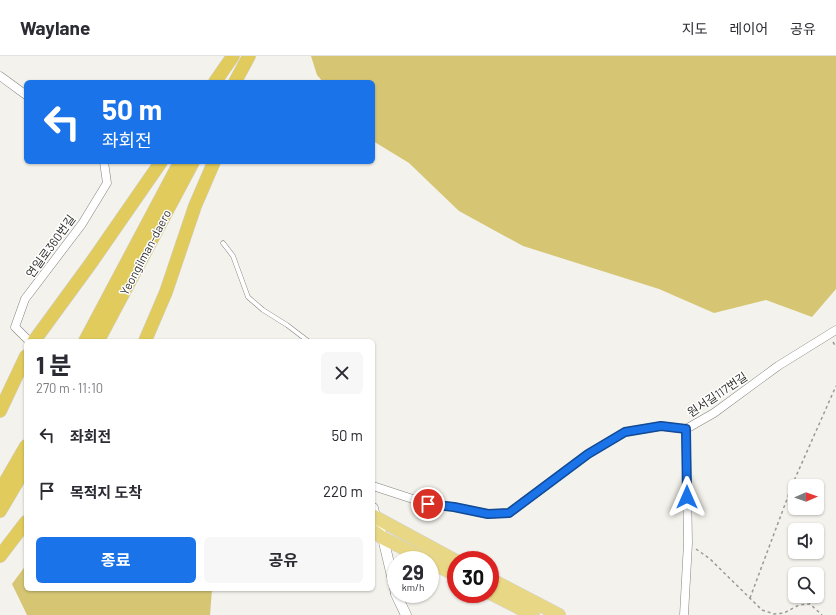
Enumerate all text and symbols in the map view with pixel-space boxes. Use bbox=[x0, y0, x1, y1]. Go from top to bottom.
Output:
text: Waylane bbox=[20, 16, 90, 39]
text: 지도 bbox=[682, 20, 708, 37]
text: 레이어 bbox=[730, 20, 768, 37]
text: 공유 bbox=[790, 20, 816, 37]
text: 50 m bbox=[102, 92, 162, 126]
icon: left bbox=[36, 96, 88, 148]
text: 좌회전 bbox=[102, 129, 152, 151]
street label: Yeongilman-daero bbox=[117, 207, 173, 297]
street label: 연일로360번길 bbox=[22, 212, 78, 280]
text: 1 분 bbox=[36, 350, 71, 379]
button: close bbox=[321, 352, 363, 394]
street label: 원서길117번길 bbox=[684, 369, 750, 419]
text: 270 m · 11:10 bbox=[36, 380, 103, 396]
icon: left bbox=[36, 424, 58, 446]
text: 50 m bbox=[331, 426, 363, 444]
text: 좌회전 bbox=[70, 427, 111, 445]
position arrow bbox=[666, 476, 708, 518]
north arrow bbox=[788, 479, 824, 515]
map controls bbox=[788, 479, 824, 603]
icon: arrive bbox=[36, 480, 58, 502]
text: 220 m bbox=[323, 482, 363, 500]
text: 목적지 도착 bbox=[70, 483, 142, 501]
pin bbox=[411, 487, 445, 521]
icon: arrive bbox=[417, 493, 439, 515]
button: sound bbox=[788, 523, 824, 559]
button: 종료 bbox=[36, 537, 196, 583]
button: 공유 bbox=[204, 537, 363, 583]
speed limit sign: 30 bbox=[447, 551, 499, 603]
text: 29 bbox=[402, 560, 424, 584]
button: search bbox=[788, 567, 824, 603]
text: km/h bbox=[402, 581, 424, 593]

